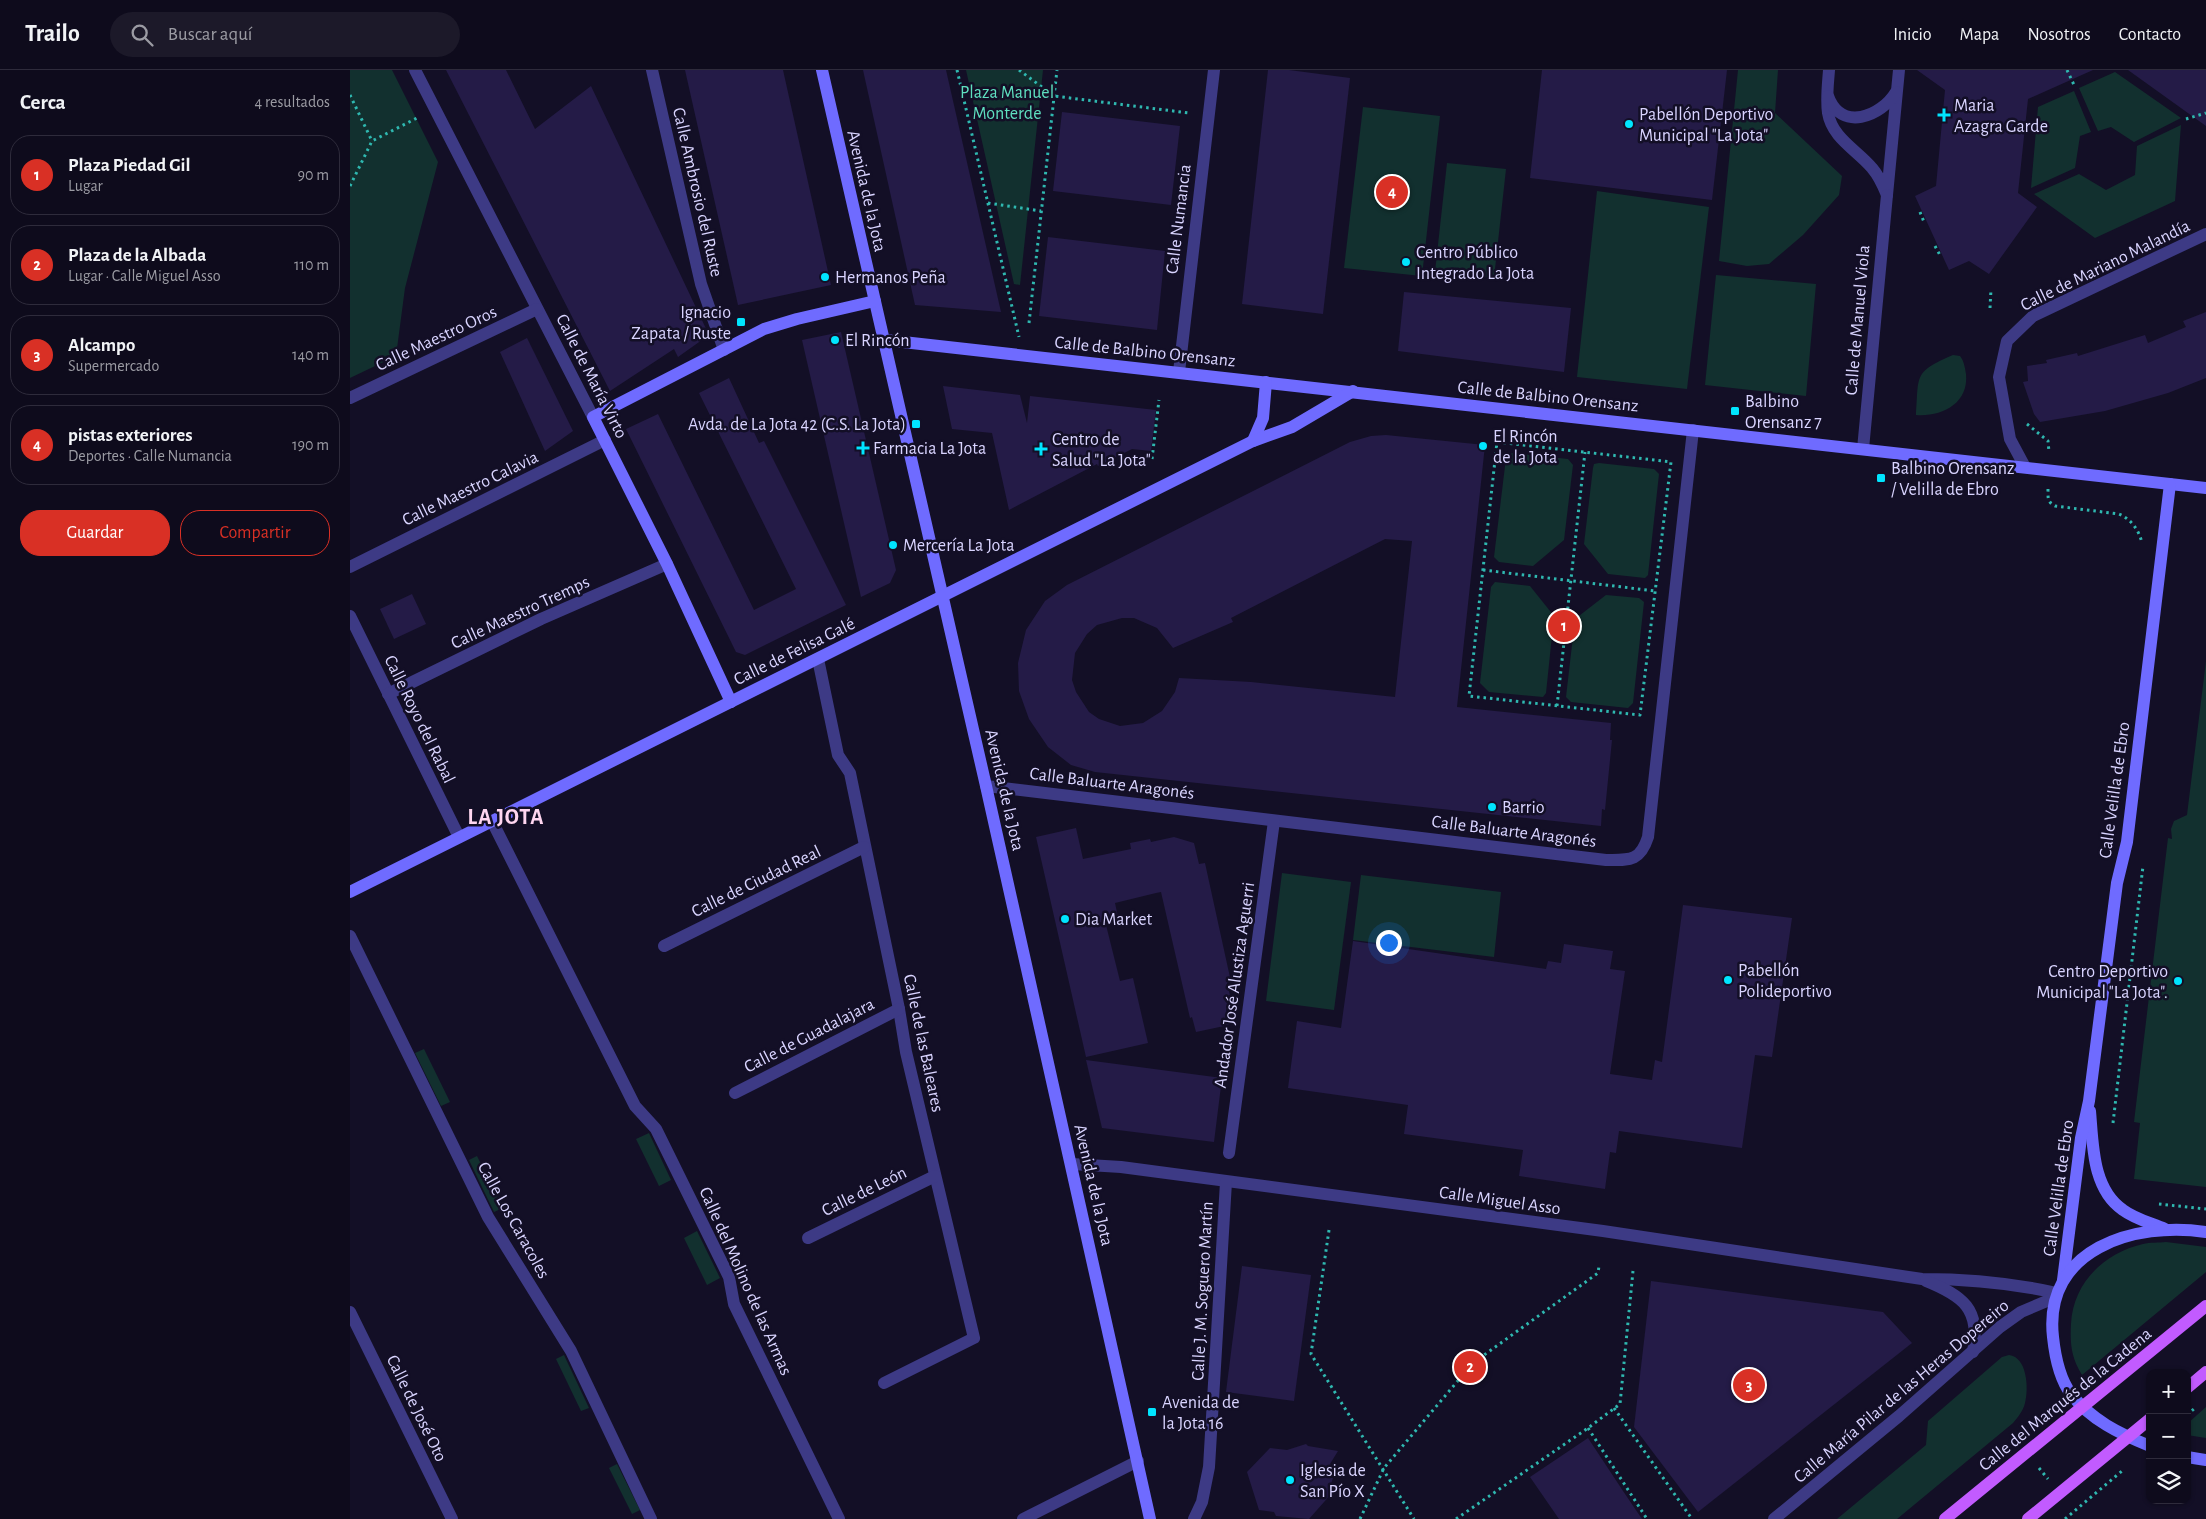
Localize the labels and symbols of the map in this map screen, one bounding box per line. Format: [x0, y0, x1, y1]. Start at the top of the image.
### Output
park label: Plaza Manuel Monterde [960, 84, 1054, 123]
place label: Maria Azagra Garde [1954, 97, 2048, 136]
street label: Calle Ambrosio del Ruste [669, 106, 725, 279]
place label: Pabellón Deportivo Municipal "La Jota" [1639, 106, 1774, 145]
marker: Maria Azagra Garde [1938, 109, 1950, 121]
marker: Pabellón Deportivo Municipal "La Jota" [1623, 118, 1635, 130]
street label: Avenida de la Jota [843, 129, 889, 254]
street label: Calle Numancia [1163, 163, 1195, 275]
pin: 4 [1376, 173, 1408, 211]
street label: Calle de Mariano Malandía [2018, 217, 2193, 315]
place label: Centro Público Integrado La Jota [1416, 244, 1534, 283]
street label: Calle de Manuel Viola [1842, 244, 1874, 396]
marker: Centro Público Integrado La Jota [1400, 256, 1412, 268]
place label: Hermanos Peña [835, 269, 946, 287]
marker: Hermanos Peña [819, 271, 831, 283]
street label: Calle Maestro Oros [373, 303, 500, 375]
place label: Ignacio Zapata / Ruste [631, 304, 731, 343]
street label: Calle de María Virto [552, 311, 630, 442]
marker: Ignacio Zapata / Ruste [735, 316, 747, 328]
place label: El Rincón [845, 332, 910, 350]
marker: El Rincón [829, 334, 841, 346]
street label: Calle de Balbino Orensanz [1054, 334, 1236, 370]
street label: Calle de Balbino Orensanz [1457, 379, 1639, 415]
place label: Balbino Orensanz 7 [1745, 393, 1822, 432]
marker: Balbino Orensanz 7 [1729, 405, 1741, 417]
place label: Avda. de La Jota 42 (C.S. La Jota) [688, 416, 906, 434]
marker: Avda. de La Jota 42 (C.S. La Jota) [910, 418, 922, 430]
place label: El Rincón de la Jota [1493, 428, 1558, 467]
place label: Centro de Salud "La Jota" [1052, 431, 1151, 470]
place label: Farmacia La Jota [873, 440, 986, 458]
marker: El Rincón de la Jota [1477, 440, 1489, 452]
marker: Farmacia La Jota [857, 442, 869, 454]
marker: Centro de Salud "La Jota" [1034, 442, 1048, 456]
street label: Calle Maestro Calavia [400, 448, 541, 530]
place label: Balbino Orensanz / Velilla de Ebro [1891, 460, 2014, 499]
marker: Balbino Orensanz / Velilla de Ebro [1875, 472, 1887, 484]
place label: Mercería La Jota [903, 537, 1015, 555]
marker: Mercería La Jota [887, 539, 899, 551]
street label: Calle Maestro Tremps [448, 573, 592, 653]
pin: 1 [1548, 607, 1580, 645]
street label: Calle de Felisa Galé [731, 615, 858, 689]
street label: Calle Royo del Rabal [380, 653, 458, 786]
street label: Calle Velilla de Ebro [2097, 721, 2133, 859]
street label: Avenida de la Jota [981, 728, 1027, 853]
street label: Calle Baluarte Aragonés [1028, 765, 1195, 803]
place label: Barrio [1502, 799, 1545, 817]
marker: Barrio [1486, 801, 1498, 813]
district label: LA JOTA [468, 806, 544, 828]
street label: Calle Baluarte Aragonés [1430, 813, 1597, 851]
street label: Calle de Ciudad Real [689, 843, 824, 921]
street label: Andador José Alustiza Aguerri [1212, 881, 1258, 1089]
place label: Dia Market [1075, 911, 1152, 929]
marker: Dia Market [1059, 913, 1071, 925]
your location [1376, 930, 1402, 956]
place label: Pabellón Polideportivo [1738, 962, 1832, 1001]
place label: Centro Deportivo Municipal "La Jota". [2036, 963, 2168, 1002]
street label: Calle de las Baleares [900, 973, 946, 1114]
marker: Pabellón Polideportivo [1722, 974, 1734, 986]
marker: Centro Deportivo Municipal "La Jota". [2172, 975, 2184, 987]
street label: Calle de Guadalajara [741, 995, 878, 1077]
street label: Calle Velilla de Ebro [2041, 1119, 2077, 1257]
street label: Avenida de la Jota [1070, 1123, 1116, 1248]
street label: Calle Los Caracoles [474, 1159, 553, 1282]
street label: Calle de León [819, 1164, 910, 1220]
street label: Calle Miguel Asso [1438, 1184, 1562, 1218]
street label: Calle del Molino de las Armas [695, 1185, 795, 1378]
street label: Calle J. M. Soguero Martín [1189, 1201, 1217, 1381]
street label: Calle María Pilar de las Heras Dopereiro [1791, 1297, 2013, 1487]
street label: Calle del Marqués de la Cadena [1976, 1325, 2155, 1475]
pin: 2 [1454, 1348, 1486, 1386]
street label: Calle de José Oto [383, 1352, 450, 1465]
pin: 3 [1733, 1366, 1765, 1404]
place label: Avenida de la Jota 16 [1162, 1394, 1240, 1433]
marker: Avenida de la Jota 16 [1146, 1406, 1158, 1418]
place label: Iglesia de San Pío X [1300, 1462, 1366, 1501]
marker: Iglesia de San Pío X [1284, 1474, 1296, 1486]

